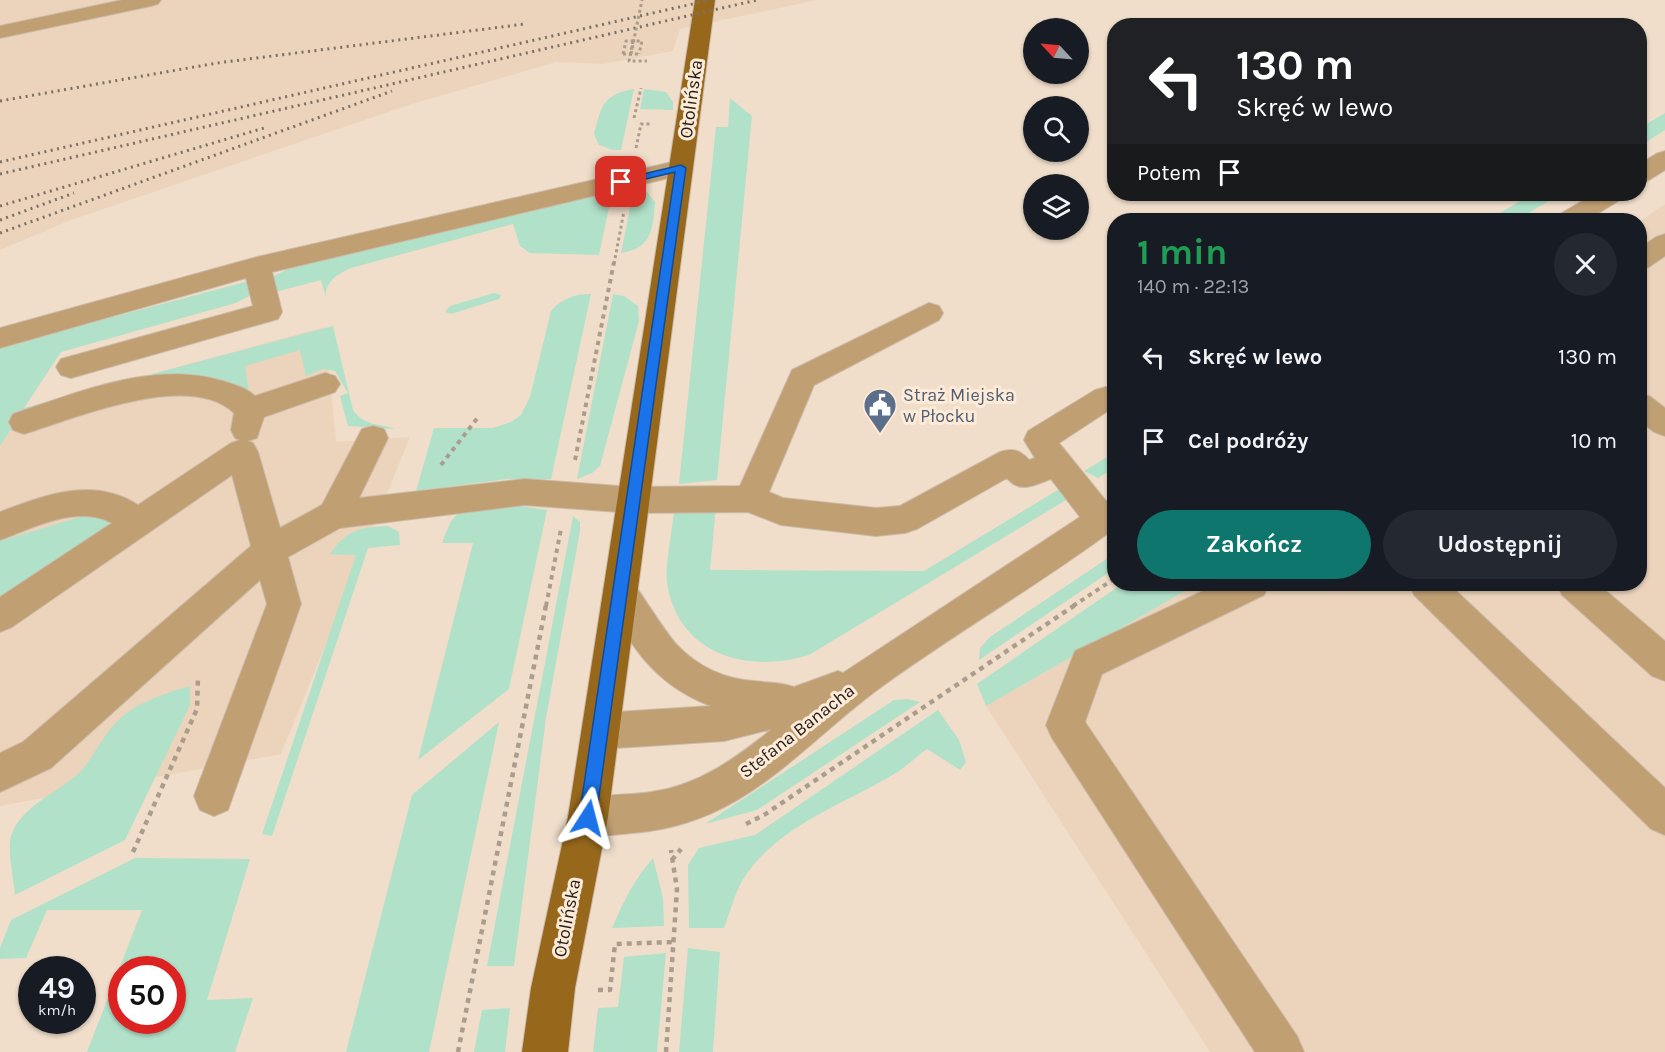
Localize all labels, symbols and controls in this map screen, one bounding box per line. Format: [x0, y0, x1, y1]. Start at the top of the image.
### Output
north arrow [1023, 18, 1089, 84]
map controls [1023, 18, 1089, 240]
text: 130 m [1236, 40, 1354, 90]
icon: left [1137, 42, 1215, 120]
street label: Otolińska [675, 58, 707, 140]
text: Skręć w lewo [1236, 91, 1393, 123]
button: search [1023, 96, 1089, 162]
pin [595, 156, 646, 207]
icon: arrive [1213, 156, 1246, 189]
text: Potem [1137, 160, 1201, 186]
icon: arrive [604, 165, 637, 198]
button: layers [1023, 174, 1089, 240]
text: 1 min [1137, 231, 1227, 273]
button: close [1554, 233, 1617, 296]
text: 140 m · 22:13 [1137, 275, 1249, 298]
icon: left [1137, 341, 1170, 374]
text: Skręć w lewo [1188, 344, 1322, 370]
text: 130 m [1558, 344, 1617, 370]
place label: Straż Miejska w Płocku [903, 384, 1015, 427]
public building icon: Straż Miejska w Płocku [862, 387, 898, 434]
icon: arrive [1137, 425, 1170, 458]
text: Cel podróży [1188, 428, 1308, 454]
text: 10 m [1571, 428, 1617, 454]
button: Zakończ [1137, 510, 1371, 579]
button: Udostępnij [1383, 510, 1617, 579]
street label: Stefana Banacha [735, 679, 859, 783]
position arrow [556, 786, 620, 850]
street label: Otolińska [549, 877, 585, 959]
speed limit sign: 50 [108, 956, 186, 1034]
text: 49 [39, 970, 75, 1006]
text: km/h [38, 1001, 76, 1019]

